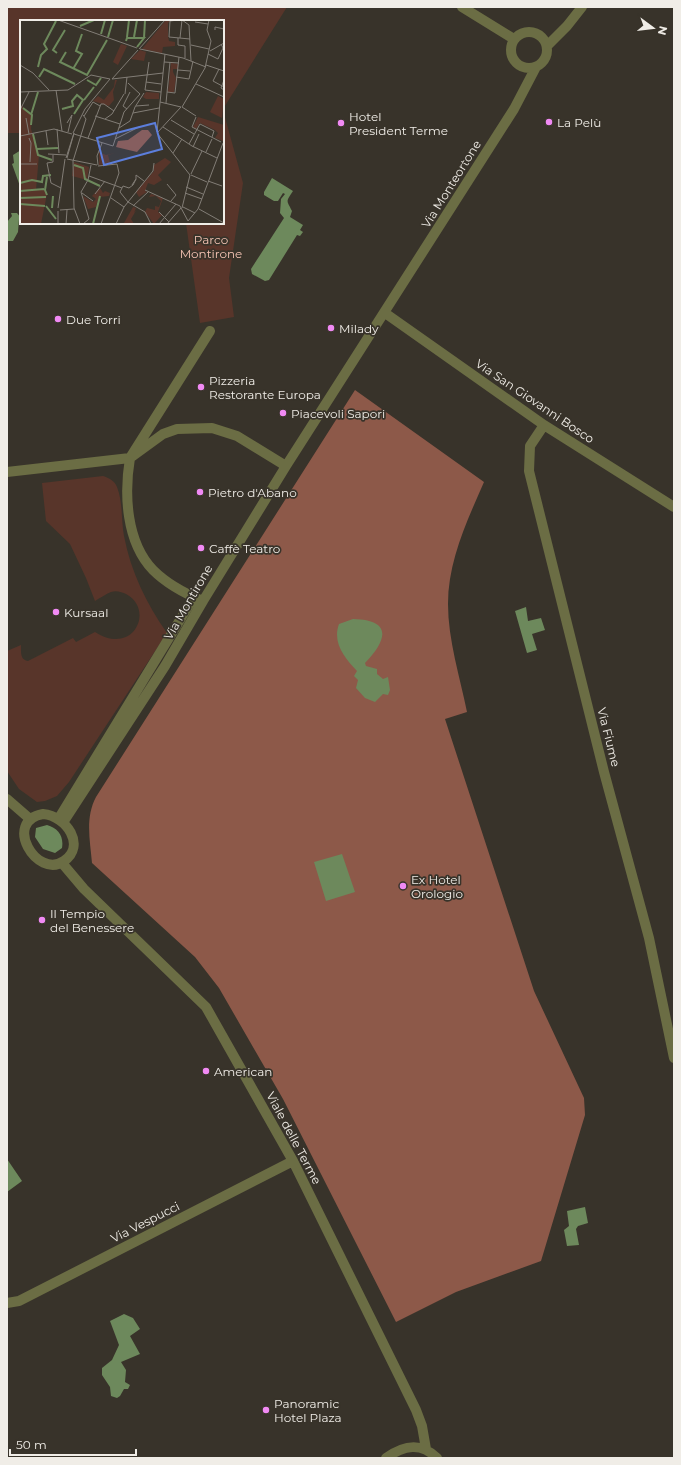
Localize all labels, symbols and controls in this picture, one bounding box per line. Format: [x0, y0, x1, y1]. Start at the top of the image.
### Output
north arrow [633, 8, 673, 48]
inset map [20, 20, 224, 224]
text: N [655, 24, 671, 37]
place label: Hotel President Terme [349, 109, 448, 138]
place label: La Pelù [557, 115, 601, 130]
marker: La Pelù [544, 117, 554, 127]
marker: Hotel President Terme [336, 118, 346, 128]
street label: Via Monteortone [418, 137, 484, 231]
park label: Parco Montirone [180, 232, 242, 261]
place label: Due Torri [66, 312, 121, 327]
marker: Due Torri [53, 314, 63, 324]
place label: Milady [339, 321, 379, 336]
marker: Milady [326, 323, 336, 333]
street label: Via San Giovanni Bosco [473, 356, 597, 446]
place label: Pizzeria Restorante Europa [209, 373, 321, 402]
marker: Pizzeria Restorante Europa [196, 382, 206, 392]
place label: Piacevoli Sapori [291, 406, 385, 421]
marker: Piacevoli Sapori [278, 408, 288, 418]
place label: Pietro d'Abano [208, 485, 297, 500]
marker: Pietro d'Abano [195, 487, 205, 497]
place label: Caffè Teatro [209, 541, 280, 556]
marker: Caffè Teatro [196, 543, 206, 553]
street label: Via Montirone [160, 562, 216, 642]
place label: Kursaal [64, 605, 108, 620]
marker: Kursaal [51, 607, 61, 617]
street label: Via Fiume [594, 706, 624, 768]
place label: Ex Hotel Orologio [411, 872, 463, 901]
marker: Ex Hotel Orologio [398, 881, 408, 891]
place label: Il Tempio del Benessere [50, 906, 134, 935]
marker: Il Tempio del Benessere [37, 915, 47, 925]
place label: American [214, 1064, 272, 1079]
marker: American [201, 1066, 211, 1076]
street label: Viale delle Terme [263, 1089, 325, 1187]
street label: Via Vespucci [108, 1198, 182, 1246]
place label: Panoramic Hotel Plaza [274, 1396, 342, 1425]
marker: Panoramic Hotel Plaza [261, 1405, 271, 1415]
scale bar [10, 1431, 136, 1457]
text: 50 m [16, 1437, 47, 1452]

